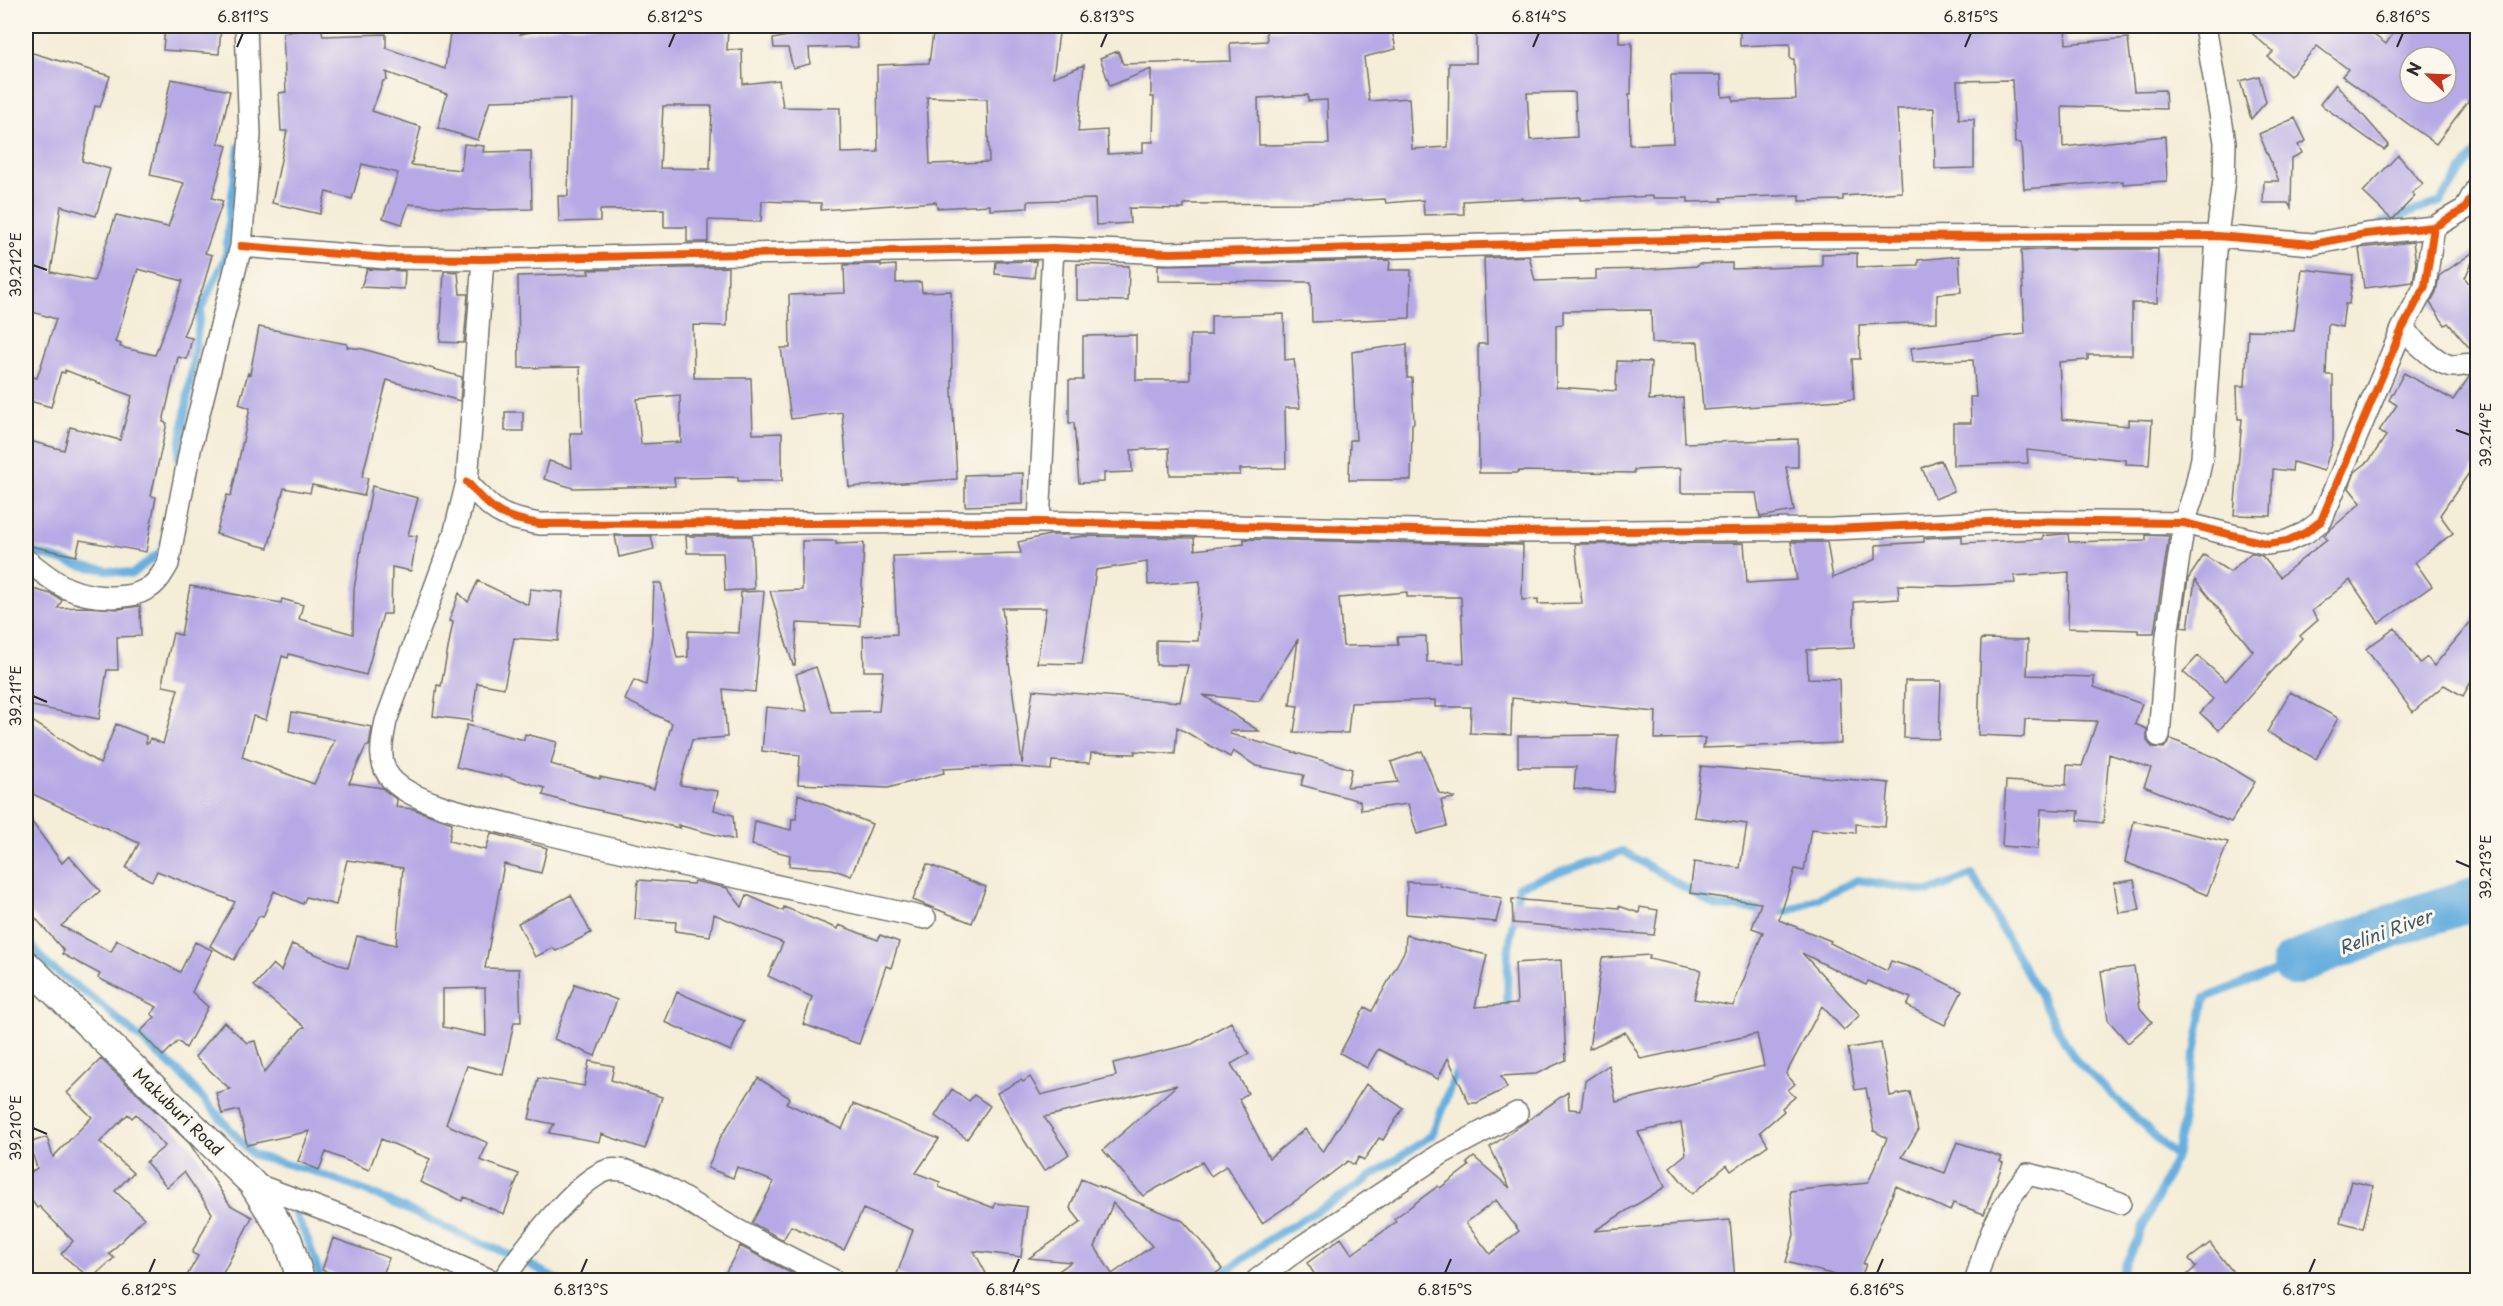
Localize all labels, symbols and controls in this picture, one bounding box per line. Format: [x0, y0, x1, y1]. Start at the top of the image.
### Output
text: 6.811°S [217, 4, 269, 27]
text: 6.812°S [647, 4, 703, 27]
text: 6.813°S [1079, 4, 1135, 27]
text: 6.814°S [1511, 4, 1567, 27]
text: 6.815°S [1944, 4, 1998, 27]
text: 6.816°S [2376, 4, 2430, 27]
north arrow [2398, 45, 2458, 105]
text: N [2400, 58, 2427, 79]
text: 39.212°E [3, 232, 26, 298]
text: 39.214°E [2473, 403, 2496, 467]
text: 39.211°E [3, 665, 26, 727]
text: 39.213°E [2473, 835, 2496, 899]
water label: Relini River [2335, 901, 2438, 960]
street label: Makuburi Road [128, 1062, 230, 1160]
text: 39.210°E [3, 1095, 26, 1161]
text: 6.812°S [121, 1277, 177, 1300]
text: 6.813°S [553, 1277, 609, 1300]
text: 6.814°S [985, 1277, 1041, 1300]
text: 6.815°S [1418, 1277, 1472, 1300]
text: 6.816°S [1850, 1277, 1904, 1300]
text: 6.817°S [2282, 1277, 2336, 1300]

